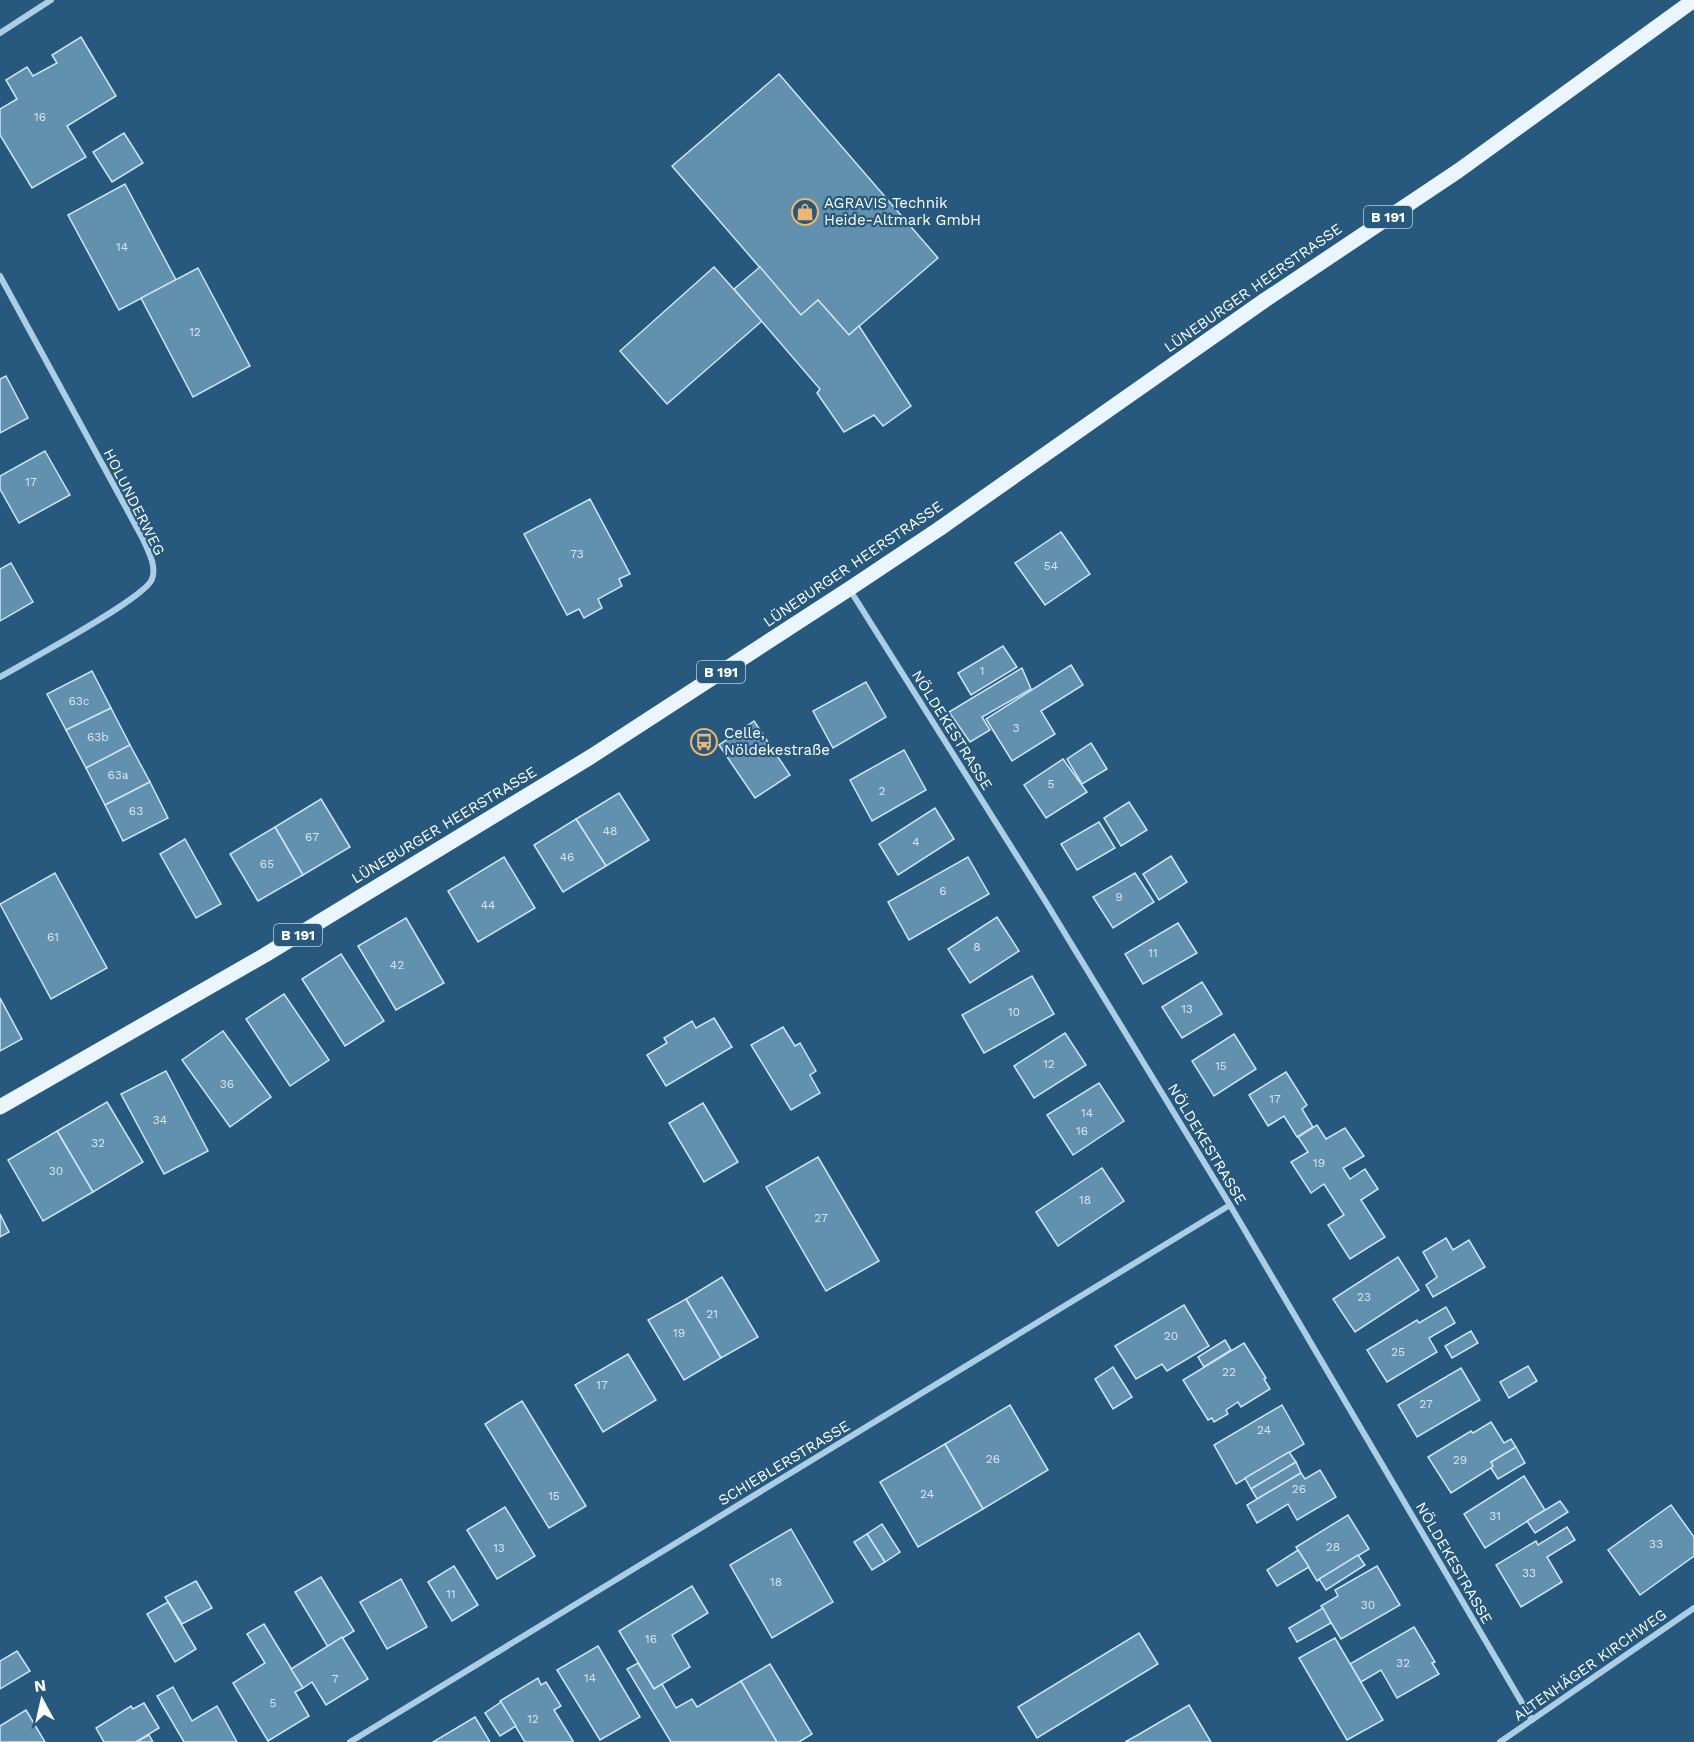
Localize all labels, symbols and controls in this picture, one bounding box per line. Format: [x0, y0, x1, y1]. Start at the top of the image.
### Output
house number: 16 [34, 110, 46, 124]
place label: AGRAVIS Technik Heide-Altmark GmbH [824, 194, 981, 229]
shop icon: AGRAVIS Technik Heide-Altmark GmbH [790, 197, 820, 227]
road number: B 191 [1364, 206, 1412, 228]
street label: LÜNEBURGER HEERSTRASSE [1161, 220, 1345, 356]
house number: 14 [116, 240, 128, 254]
house number: 12 [189, 325, 201, 339]
street label: HOLUNDERWEG [99, 446, 169, 558]
house number: 17 [25, 475, 37, 489]
street label: LÜNEBURGER HEERSTRASSE [760, 497, 946, 631]
house number: 73 [570, 547, 584, 561]
house number: 54 [1044, 559, 1058, 573]
road number: B 191 [697, 661, 745, 683]
house number: 1 [980, 664, 984, 678]
street label: NÖLDEKESTRASSE [908, 667, 996, 793]
house number: 63c [68, 694, 90, 708]
house number: 3 [1013, 721, 1020, 735]
place label: Celle, Nöldekestraße [724, 724, 830, 759]
bus stop icon: Celle, Nöldekestraße [689, 727, 719, 757]
house number: 63b [87, 730, 109, 744]
street label: LÜNEBURGER HEERSTRASSE [348, 763, 540, 887]
house number: 63a [107, 768, 129, 782]
house number: 5 [1048, 777, 1055, 791]
house number: 2 [879, 784, 886, 798]
house number: 63 [129, 804, 143, 818]
house number: 48 [603, 824, 617, 838]
house number: 67 [305, 830, 319, 844]
house number: 4 [912, 835, 920, 849]
house number: 46 [560, 850, 574, 864]
house number: 65 [260, 857, 274, 871]
house number: 6 [939, 884, 947, 898]
house number: 9 [1115, 890, 1123, 904]
house number: 44 [481, 898, 495, 912]
road number: B 191 [274, 924, 322, 946]
house number: 61 [47, 930, 59, 944]
house number: 8 [973, 940, 981, 954]
house number: 11 [1148, 946, 1158, 960]
house number: 42 [390, 958, 404, 972]
house number: 13 [1181, 1002, 1193, 1016]
house number: 10 [1008, 1005, 1020, 1019]
house number: 12 [1043, 1057, 1055, 1071]
house number: 15 [1215, 1059, 1227, 1073]
house number: 36 [220, 1077, 234, 1091]
street label: NÖLDEKESTRASSE [1164, 1080, 1250, 1208]
house number: 17 [1269, 1092, 1281, 1106]
house number: 14 [1081, 1106, 1093, 1120]
house number: 34 [153, 1113, 167, 1127]
house number: 16 [1076, 1124, 1088, 1138]
house number: 32 [91, 1136, 105, 1150]
house number: 19 [1313, 1156, 1325, 1170]
house number: 30 [49, 1164, 63, 1178]
house number: 18 [1079, 1193, 1091, 1207]
house number: 27 [814, 1211, 828, 1225]
house number: 23 [1357, 1290, 1371, 1304]
house number: 21 [706, 1307, 718, 1321]
house number: 19 [673, 1326, 685, 1340]
house number: 20 [1164, 1329, 1178, 1343]
house number: 25 [1391, 1345, 1405, 1359]
house number: 22 [1222, 1365, 1236, 1379]
house number: 17 [596, 1378, 608, 1392]
house number: 27 [1419, 1397, 1433, 1411]
street label: SCHIEBLERSTRASSE [715, 1417, 853, 1509]
house number: 24 [1257, 1423, 1271, 1437]
house number: 26 [986, 1452, 1000, 1466]
house number: 29 [1453, 1453, 1467, 1467]
house number: 26 [1292, 1482, 1306, 1496]
house number: 24 [920, 1487, 934, 1501]
house number: 15 [548, 1489, 560, 1503]
street label: NÖLDEKESTRASSE [1412, 1499, 1496, 1627]
house number: 31 [1489, 1509, 1501, 1523]
house number: 33 [1649, 1537, 1663, 1551]
house number: 28 [1326, 1540, 1340, 1554]
house number: 13 [493, 1541, 505, 1555]
house number: 33 [1522, 1566, 1536, 1580]
house number: 18 [770, 1575, 782, 1589]
house number: 11 [446, 1587, 456, 1601]
house number: 30 [1361, 1598, 1375, 1612]
street label: ALTENHÄGER KIRCHWEG [1510, 1605, 1670, 1725]
house number: 16 [645, 1632, 657, 1646]
house number: 32 [1396, 1656, 1410, 1670]
north arrow [12, 1670, 72, 1730]
house number: 14 [584, 1671, 596, 1685]
house number: 7 [332, 1672, 339, 1686]
text: N [33, 1675, 47, 1696]
house number: 5 [270, 1696, 277, 1710]
house number: 12 [527, 1712, 539, 1726]

